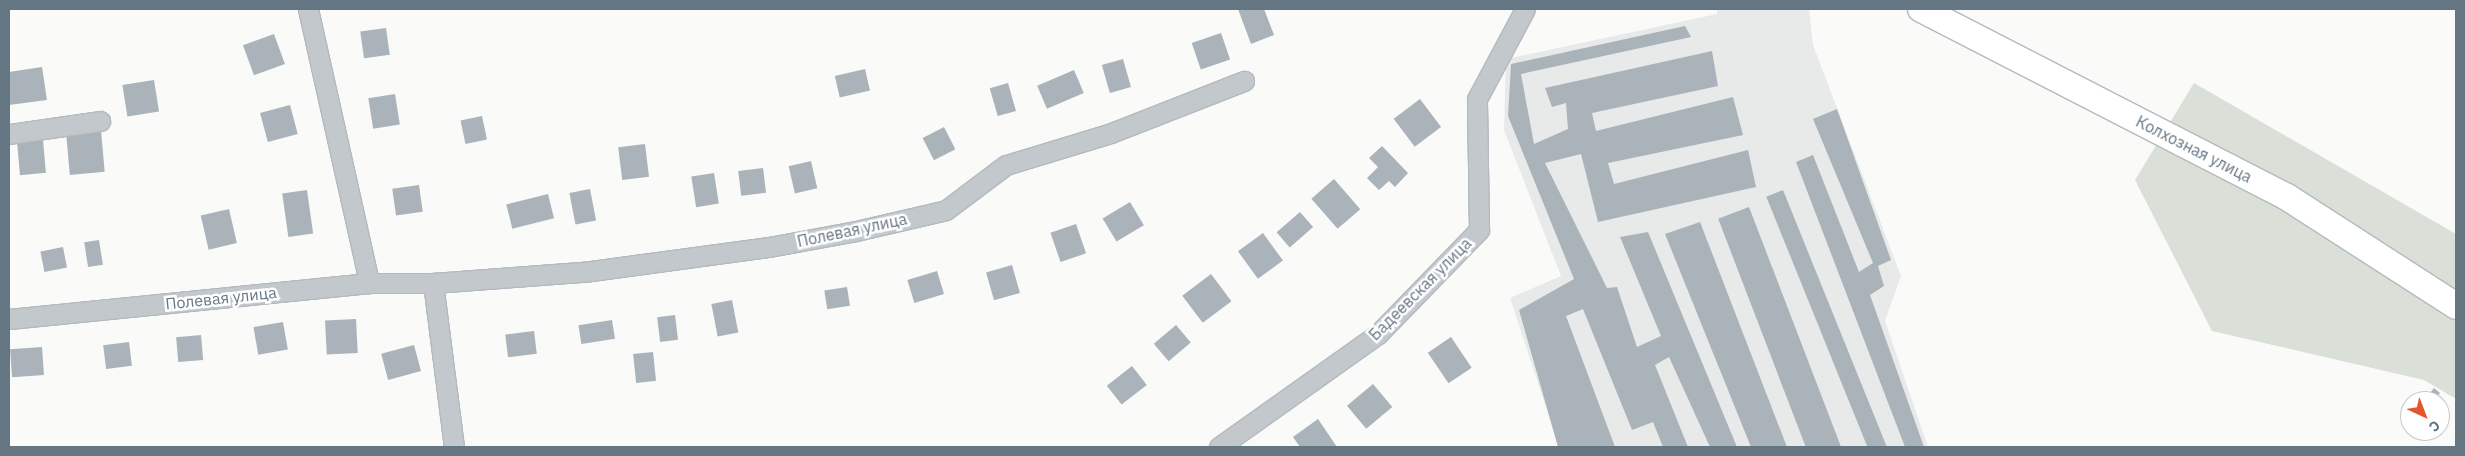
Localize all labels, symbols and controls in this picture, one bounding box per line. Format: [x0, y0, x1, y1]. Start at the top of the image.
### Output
street label: Колхозная улица [2133, 111, 2255, 187]
street label: Полевая улица [795, 209, 909, 251]
street label: Бадеевская улица [1365, 234, 1475, 344]
street label: Полевая улица [164, 283, 278, 313]
north arrow [2400, 391, 2450, 441]
text: С [2425, 417, 2444, 436]

